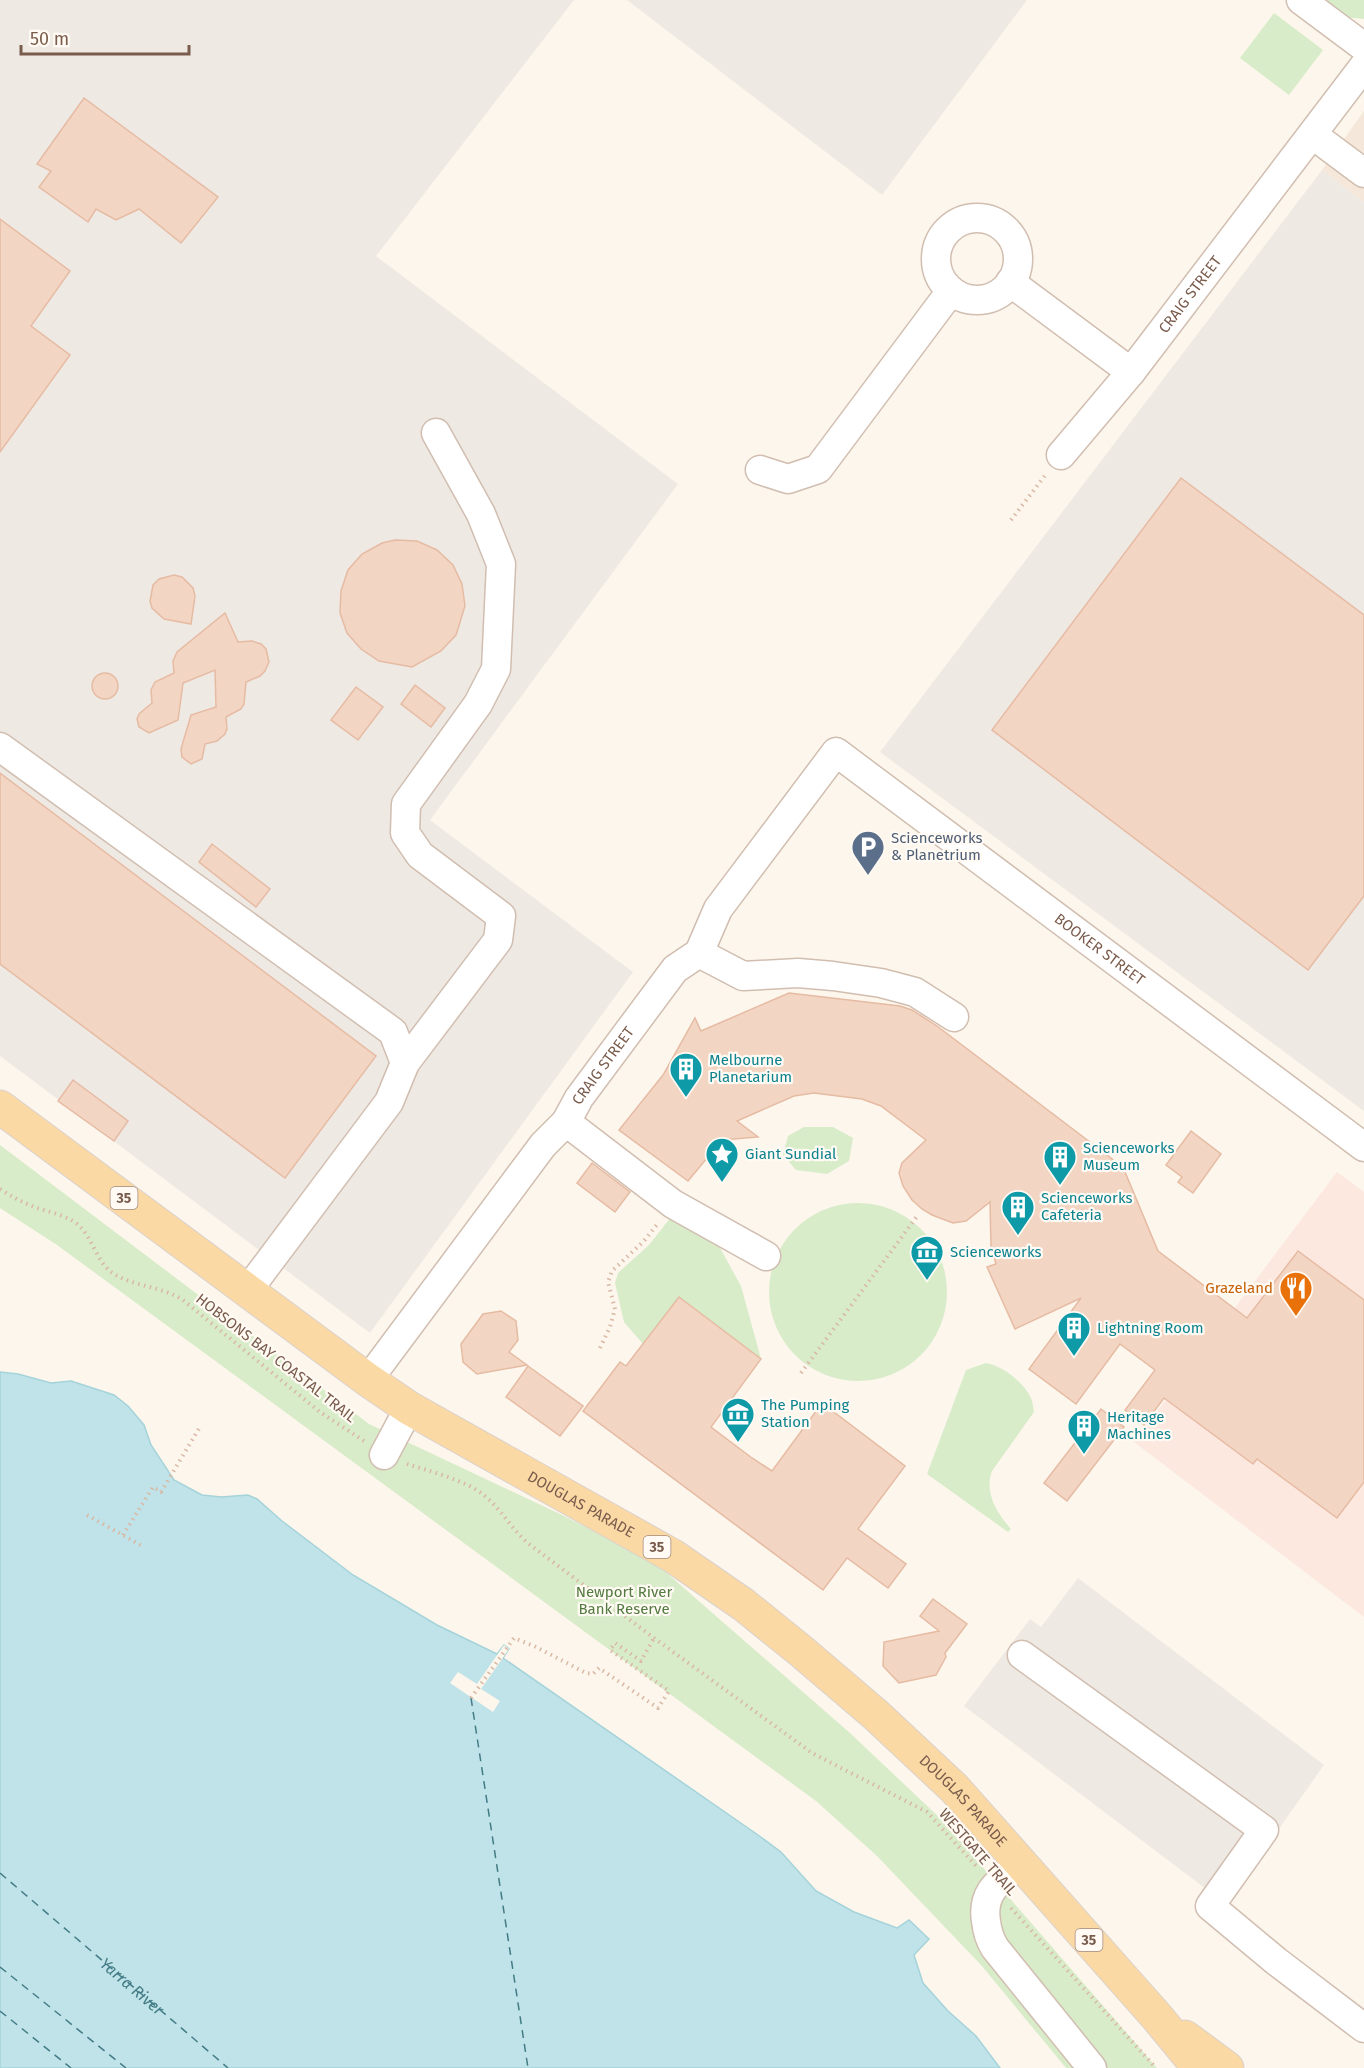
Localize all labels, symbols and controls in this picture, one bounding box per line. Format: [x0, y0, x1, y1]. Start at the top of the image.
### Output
scale bar [21, 18, 189, 56]
text: 50 m [30, 28, 69, 50]
street label: CRAIG STREET [1155, 252, 1225, 337]
parking icon: Scienceworks & Planetrium [850, 829, 886, 876]
place label: Scienceworks & Planetrium [891, 829, 983, 864]
street label: BOOKER STREET [1051, 910, 1149, 989]
street label: CRAIG STREET [568, 1023, 638, 1108]
building icon: Melbourne Planetarium [668, 1051, 704, 1098]
place label: Melbourne Planetarium [709, 1051, 792, 1086]
place icon: Giant Sundial [704, 1136, 740, 1183]
building icon: Scienceworks Museum [1042, 1139, 1078, 1186]
place label: Scienceworks Museum [1083, 1139, 1175, 1174]
place label: Giant Sundial [745, 1145, 837, 1163]
road number: 35 [110, 1187, 138, 1209]
building icon: Scienceworks Cafeteria [1000, 1189, 1036, 1236]
place label: Scienceworks Cafeteria [1041, 1189, 1133, 1224]
museum icon: Scienceworks [909, 1234, 945, 1281]
place label: Scienceworks [950, 1243, 1042, 1261]
restaurant icon: Grazeland [1278, 1270, 1314, 1317]
place label: Grazeland [1205, 1279, 1273, 1297]
street label: HOBSONS BAY COASTAL TRAIL [192, 1290, 360, 1427]
building icon: Lightning Room [1056, 1310, 1092, 1357]
place label: Lightning Room [1097, 1319, 1204, 1337]
museum icon: The Pumping Station [720, 1396, 756, 1443]
place label: The Pumping Station [761, 1396, 850, 1431]
building icon: Heritage Machines [1066, 1408, 1102, 1455]
place label: Heritage Machines [1107, 1408, 1171, 1443]
street label: DOUGLAS PARADE [524, 1467, 638, 1541]
road number: 35 [644, 1536, 670, 1558]
park label: Newport River Bank Reserve [576, 1583, 673, 1618]
street label: DOUGLAS PARADE [916, 1751, 1011, 1850]
street label: WESTGATE TRAIL [935, 1805, 1021, 1900]
road number: 35 [1076, 1929, 1102, 1951]
water label: Yarra River [96, 1954, 168, 2020]

